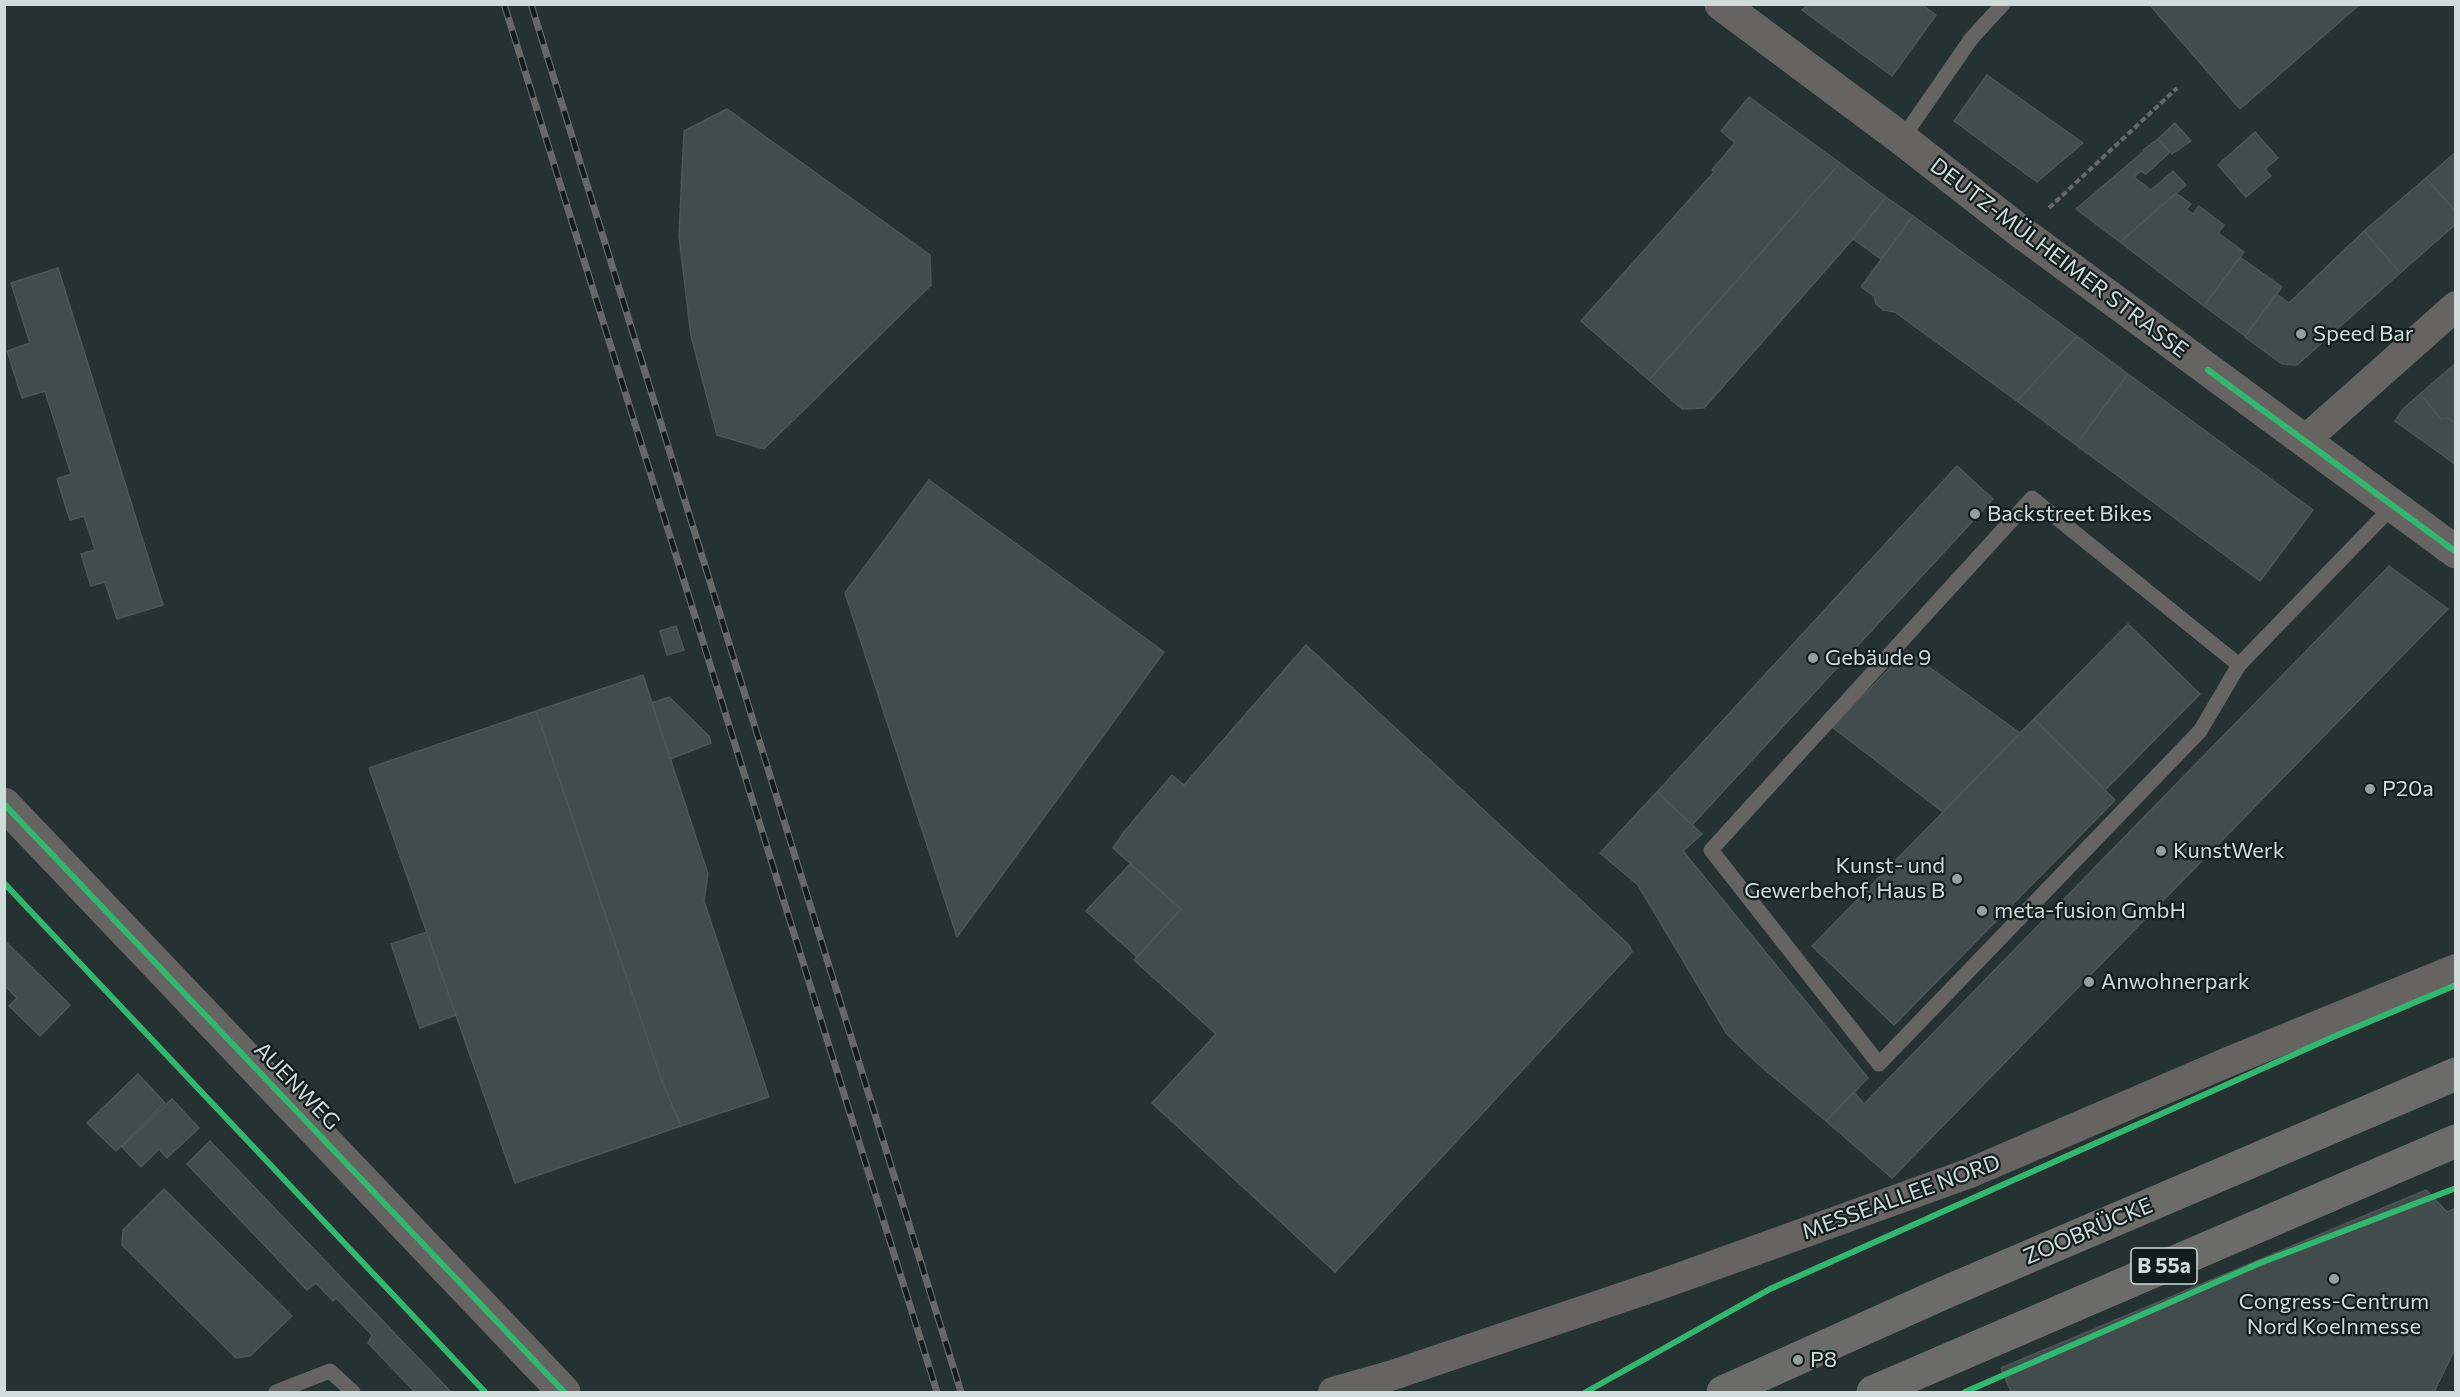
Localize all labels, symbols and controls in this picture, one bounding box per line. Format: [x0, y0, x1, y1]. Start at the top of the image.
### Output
street label: DEUTZ-MÜLHEIMER STRASSE [1925, 152, 2193, 364]
place label: Speed Bar [2313, 321, 2414, 347]
marker: Speed Bar [2294, 327, 2308, 341]
place label: Backstreet Bikes [1987, 501, 2152, 527]
marker: Backstreet Bikes [1968, 507, 1982, 521]
place label: Gebäude 9 [1825, 645, 1931, 671]
marker: Gebäude 9 [1806, 651, 1820, 665]
place label: P20a [2382, 776, 2434, 802]
marker: P20a [2363, 782, 2377, 796]
place label: KunstWerk [2173, 838, 2285, 864]
marker: KunstWerk [2154, 844, 2168, 858]
place label: Kunst- und Gewerbehof, Haus B [1744, 853, 1945, 904]
marker: Kunst- und Gewerbehof, Haus B [1950, 872, 1964, 886]
place label: meta-fusion GmbH [1994, 898, 2186, 924]
marker: meta-fusion GmbH [1975, 904, 1989, 918]
place label: Anwohnerpark [2101, 969, 2250, 995]
marker: Anwohnerpark [2082, 975, 2096, 989]
street label: AUENWEG [249, 1037, 345, 1135]
street label: MESSEALLEE NORD [1798, 1149, 2004, 1245]
street label: ZOOBRÜCKE [2019, 1192, 2157, 1270]
road number: B 55a [2131, 1248, 2197, 1284]
marker: Congress-Centrum Nord Koelnmesse [2327, 1272, 2341, 1286]
place label: Congress-Centrum Nord Koelnmesse [2239, 1289, 2429, 1340]
place label: P8 [1810, 1347, 1837, 1373]
marker: P8 [1791, 1353, 1805, 1367]

